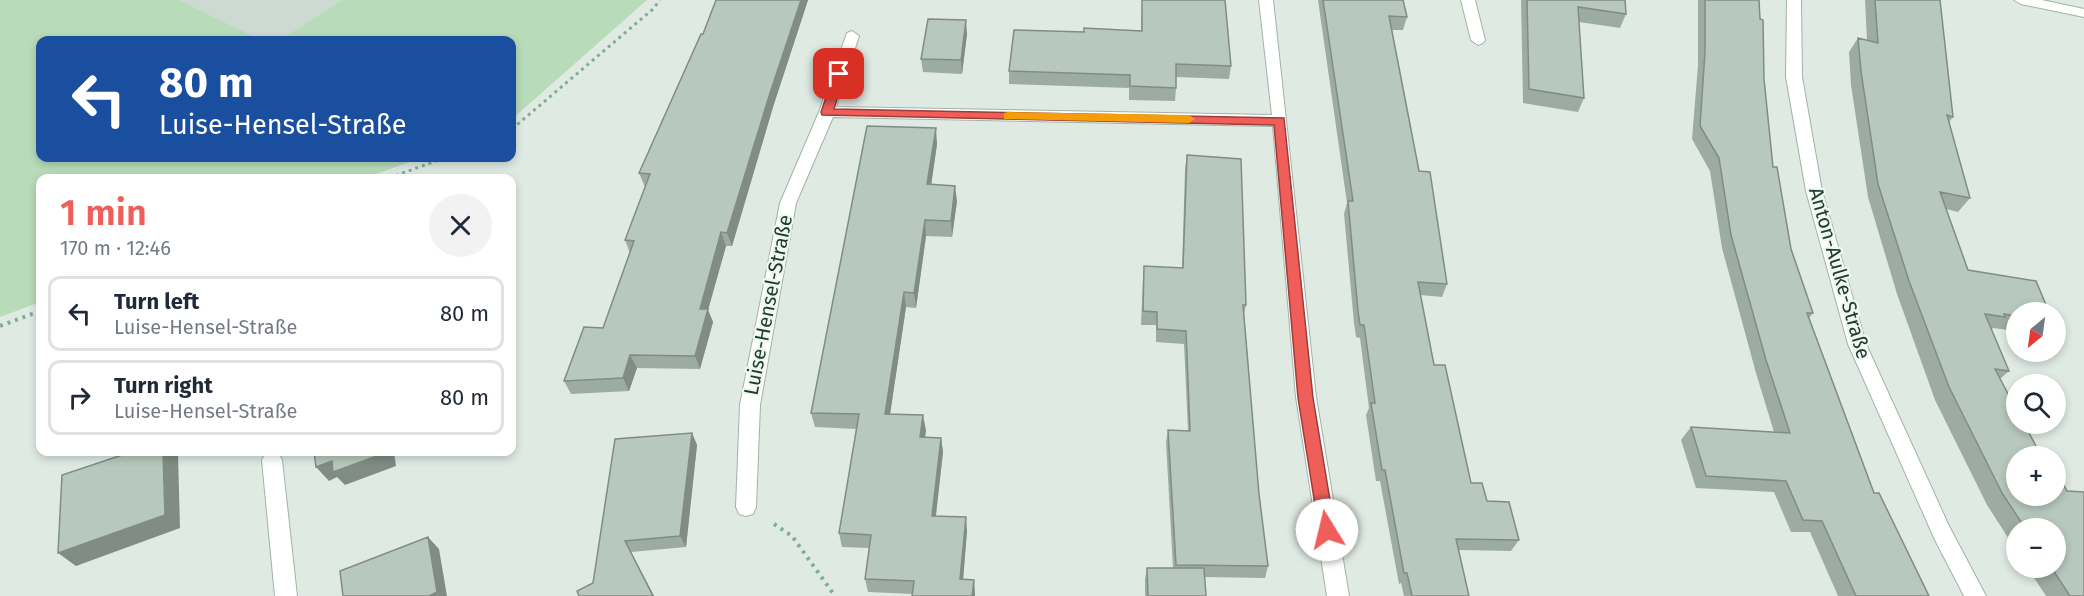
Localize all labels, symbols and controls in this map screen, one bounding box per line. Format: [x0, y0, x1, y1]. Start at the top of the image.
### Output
pin [813, 48, 864, 99]
icon: arrive [822, 57, 855, 90]
text: 80 m [159, 58, 253, 108]
icon: left [60, 60, 138, 138]
text: Luise-Hensel-Straße [159, 109, 407, 141]
street label: Anton-Aulke-Straße [1804, 184, 1876, 362]
text: 1 min [60, 191, 147, 235]
button: close [429, 194, 492, 257]
street label: Luise-Hensel-Straße [739, 213, 797, 397]
text: 170 m · 12:46 [60, 236, 171, 260]
text: Turn left [114, 288, 199, 315]
icon: left [63, 297, 96, 330]
text: 80 m [440, 300, 489, 327]
north arrow [2006, 302, 2066, 362]
map controls [2006, 302, 2066, 578]
text: Luise-Hensel-Straße [114, 315, 297, 339]
text: Turn right [114, 372, 213, 399]
button: search [2006, 374, 2066, 434]
icon: right [63, 381, 96, 414]
text: 80 m [440, 384, 489, 411]
text: Luise-Hensel-Straße [114, 399, 297, 423]
button: + [2006, 446, 2066, 506]
position arrow [1295, 498, 1359, 562]
button: − [2006, 518, 2066, 578]

